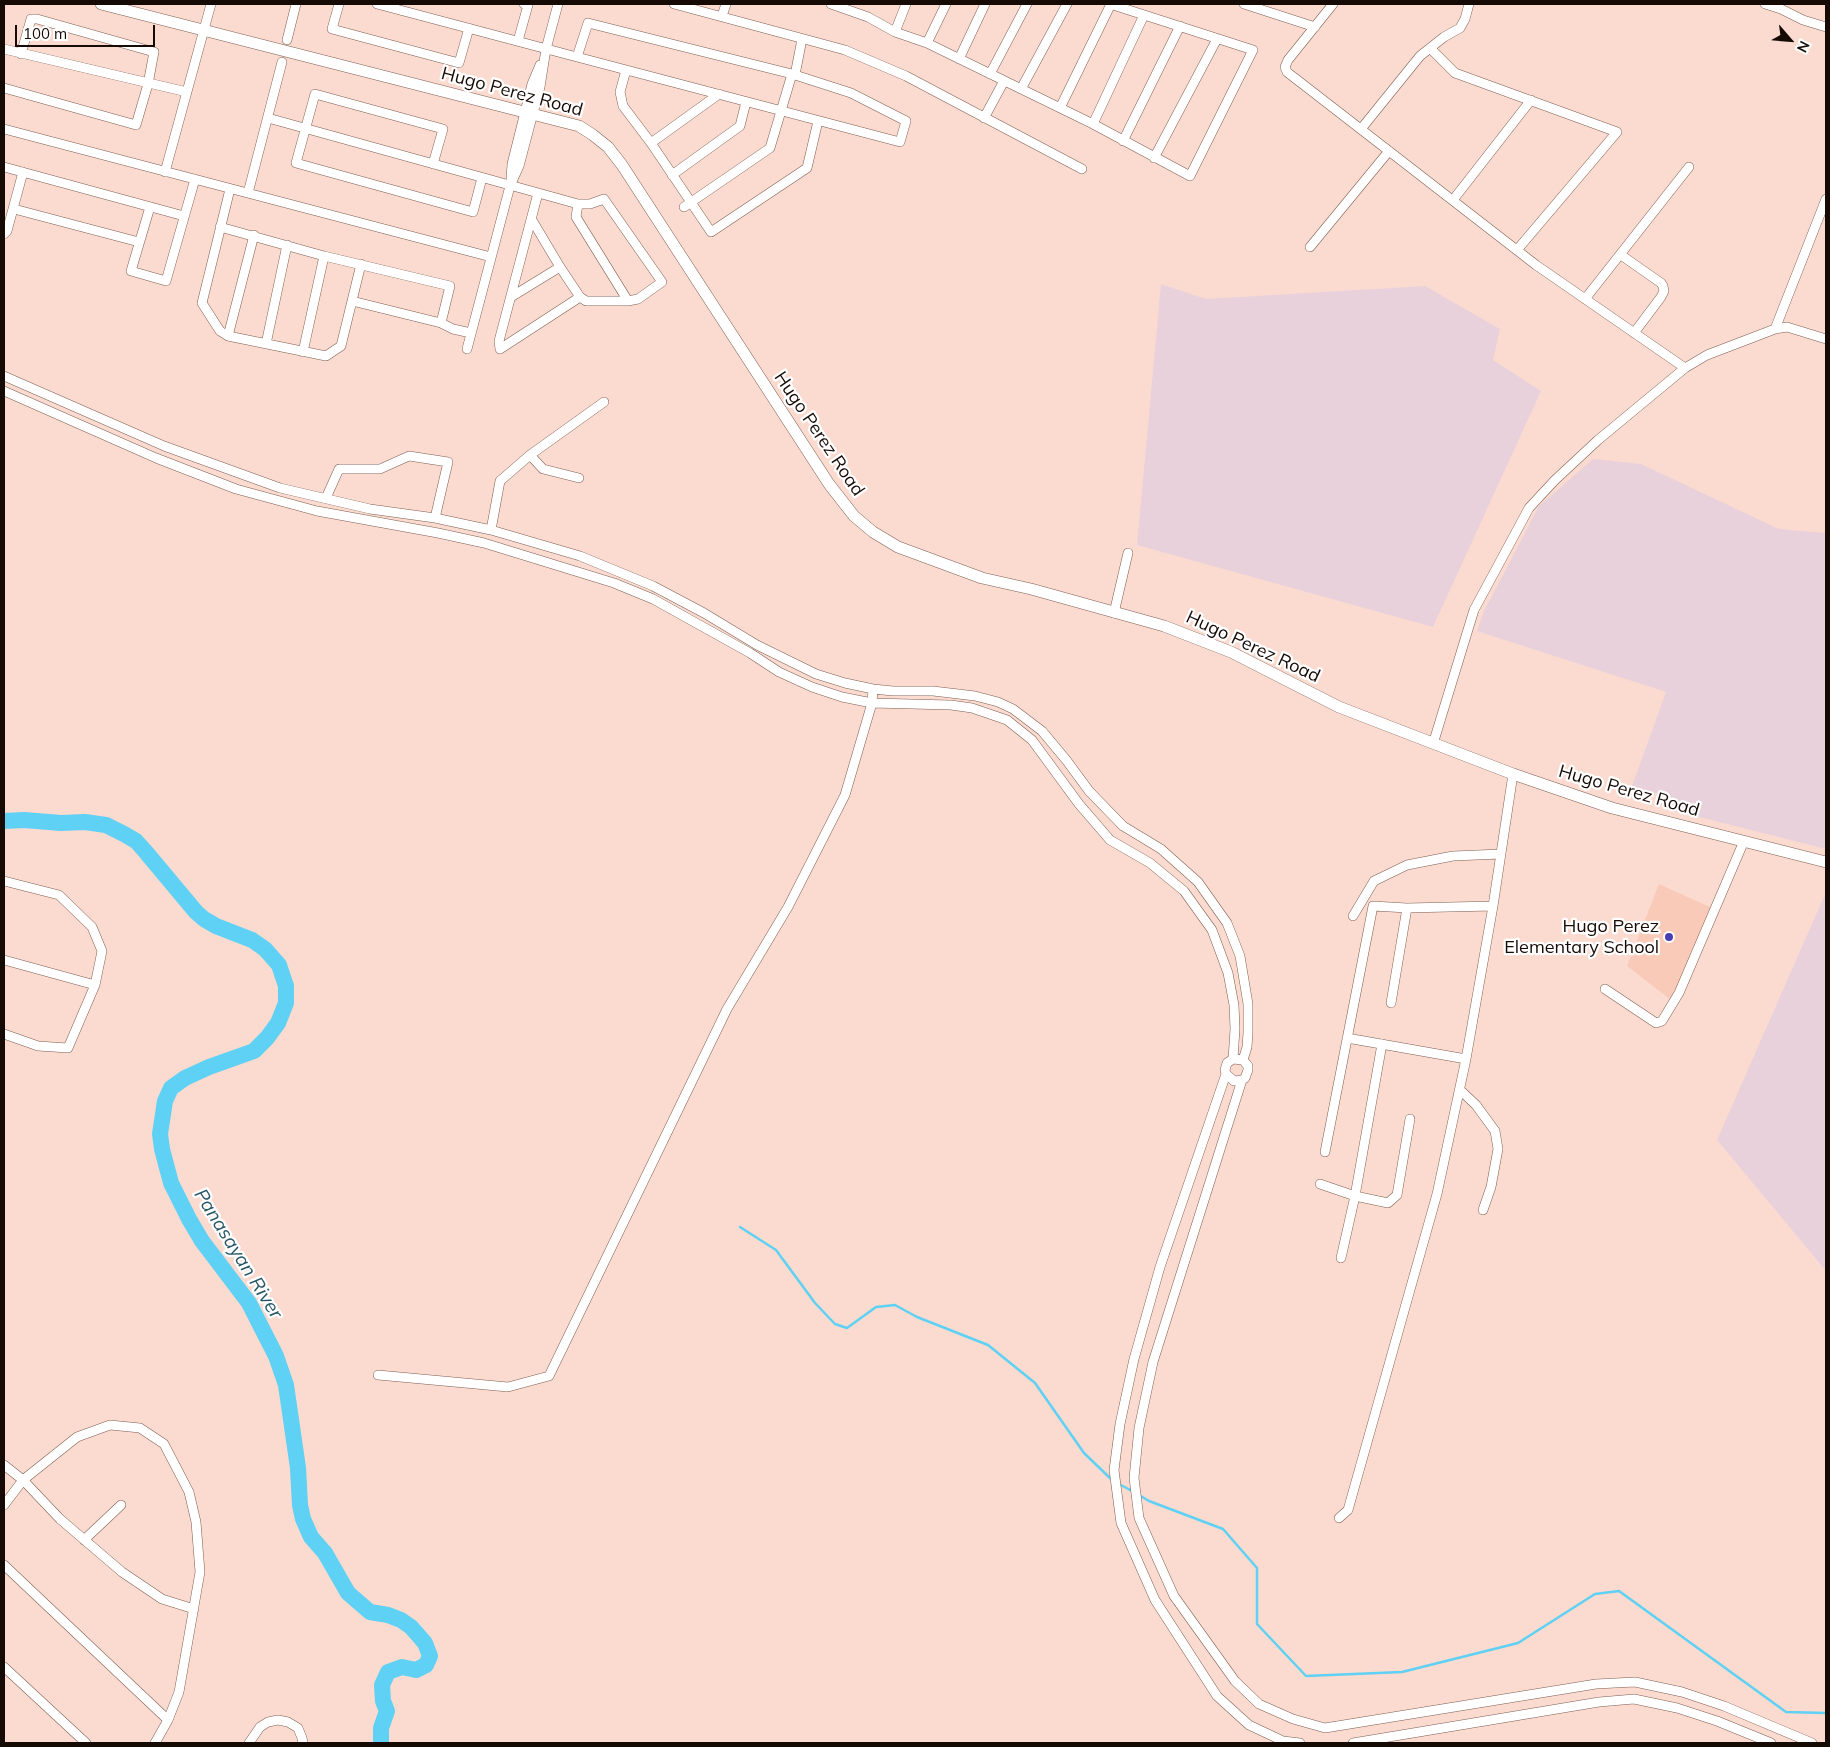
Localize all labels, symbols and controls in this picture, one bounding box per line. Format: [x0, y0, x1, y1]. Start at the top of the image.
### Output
scale bar [18, 15, 158, 47]
north arrow [1765, 15, 1815, 65]
text: 100 m [23, 24, 67, 43]
text: N [1793, 38, 1814, 56]
street label: Hugo Perez Road [439, 63, 585, 121]
street label: Hugo Perez Road [769, 368, 869, 500]
street label: Hugo Perez Road [1183, 606, 1323, 688]
street label: Hugo Perez Road [1556, 761, 1702, 821]
place label: Hugo Perez Elementary School [1504, 916, 1659, 959]
marker: Hugo Perez Elementary School [1663, 931, 1675, 943]
water label: Panasayan River [189, 1185, 287, 1323]

